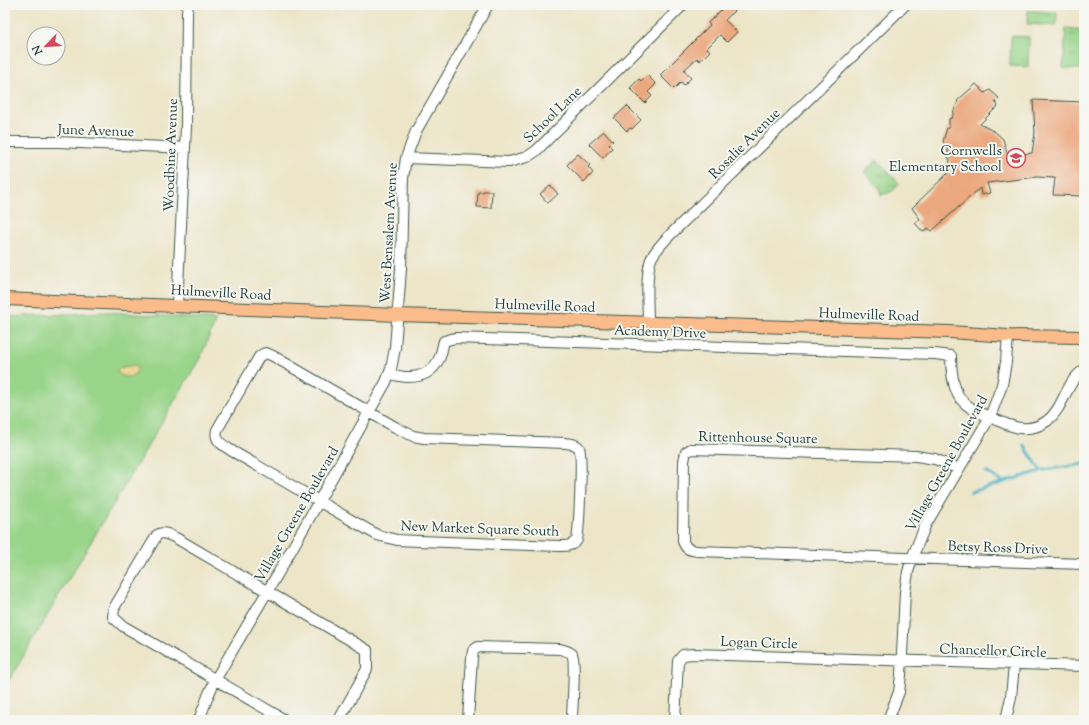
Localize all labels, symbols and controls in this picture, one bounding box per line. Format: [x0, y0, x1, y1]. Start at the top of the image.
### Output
north arrow [26, 26, 66, 66]
text: N [29, 42, 47, 58]
street label: School Lane [520, 82, 587, 148]
street label: Woodbine Avenue [160, 98, 184, 212]
street label: Rosalie Avenue [705, 104, 785, 184]
street label: June Avenue [56, 121, 135, 143]
place label: Cornwells Elementary School [889, 142, 1002, 178]
school or university icon: Cornwells Elementary School [1005, 147, 1027, 169]
street label: West Bensalem Avenue [376, 162, 404, 304]
street label: Hulmeville Road [170, 281, 272, 307]
street label: Hulmeville Road [494, 295, 596, 319]
street label: Hulmeville Road [818, 304, 920, 328]
street label: Academy Drive [613, 321, 706, 345]
street label: Village Greene Boulevard [902, 392, 994, 536]
street label: Rittenhouse Square [698, 428, 818, 450]
street label: Village Greene Boulevard [251, 443, 345, 586]
street label: New Market Square South [400, 517, 560, 543]
street label: Betsy Ross Drive [947, 537, 1048, 561]
street label: Logan Circle [720, 633, 798, 655]
street label: Chancellor Circle [939, 640, 1047, 664]

